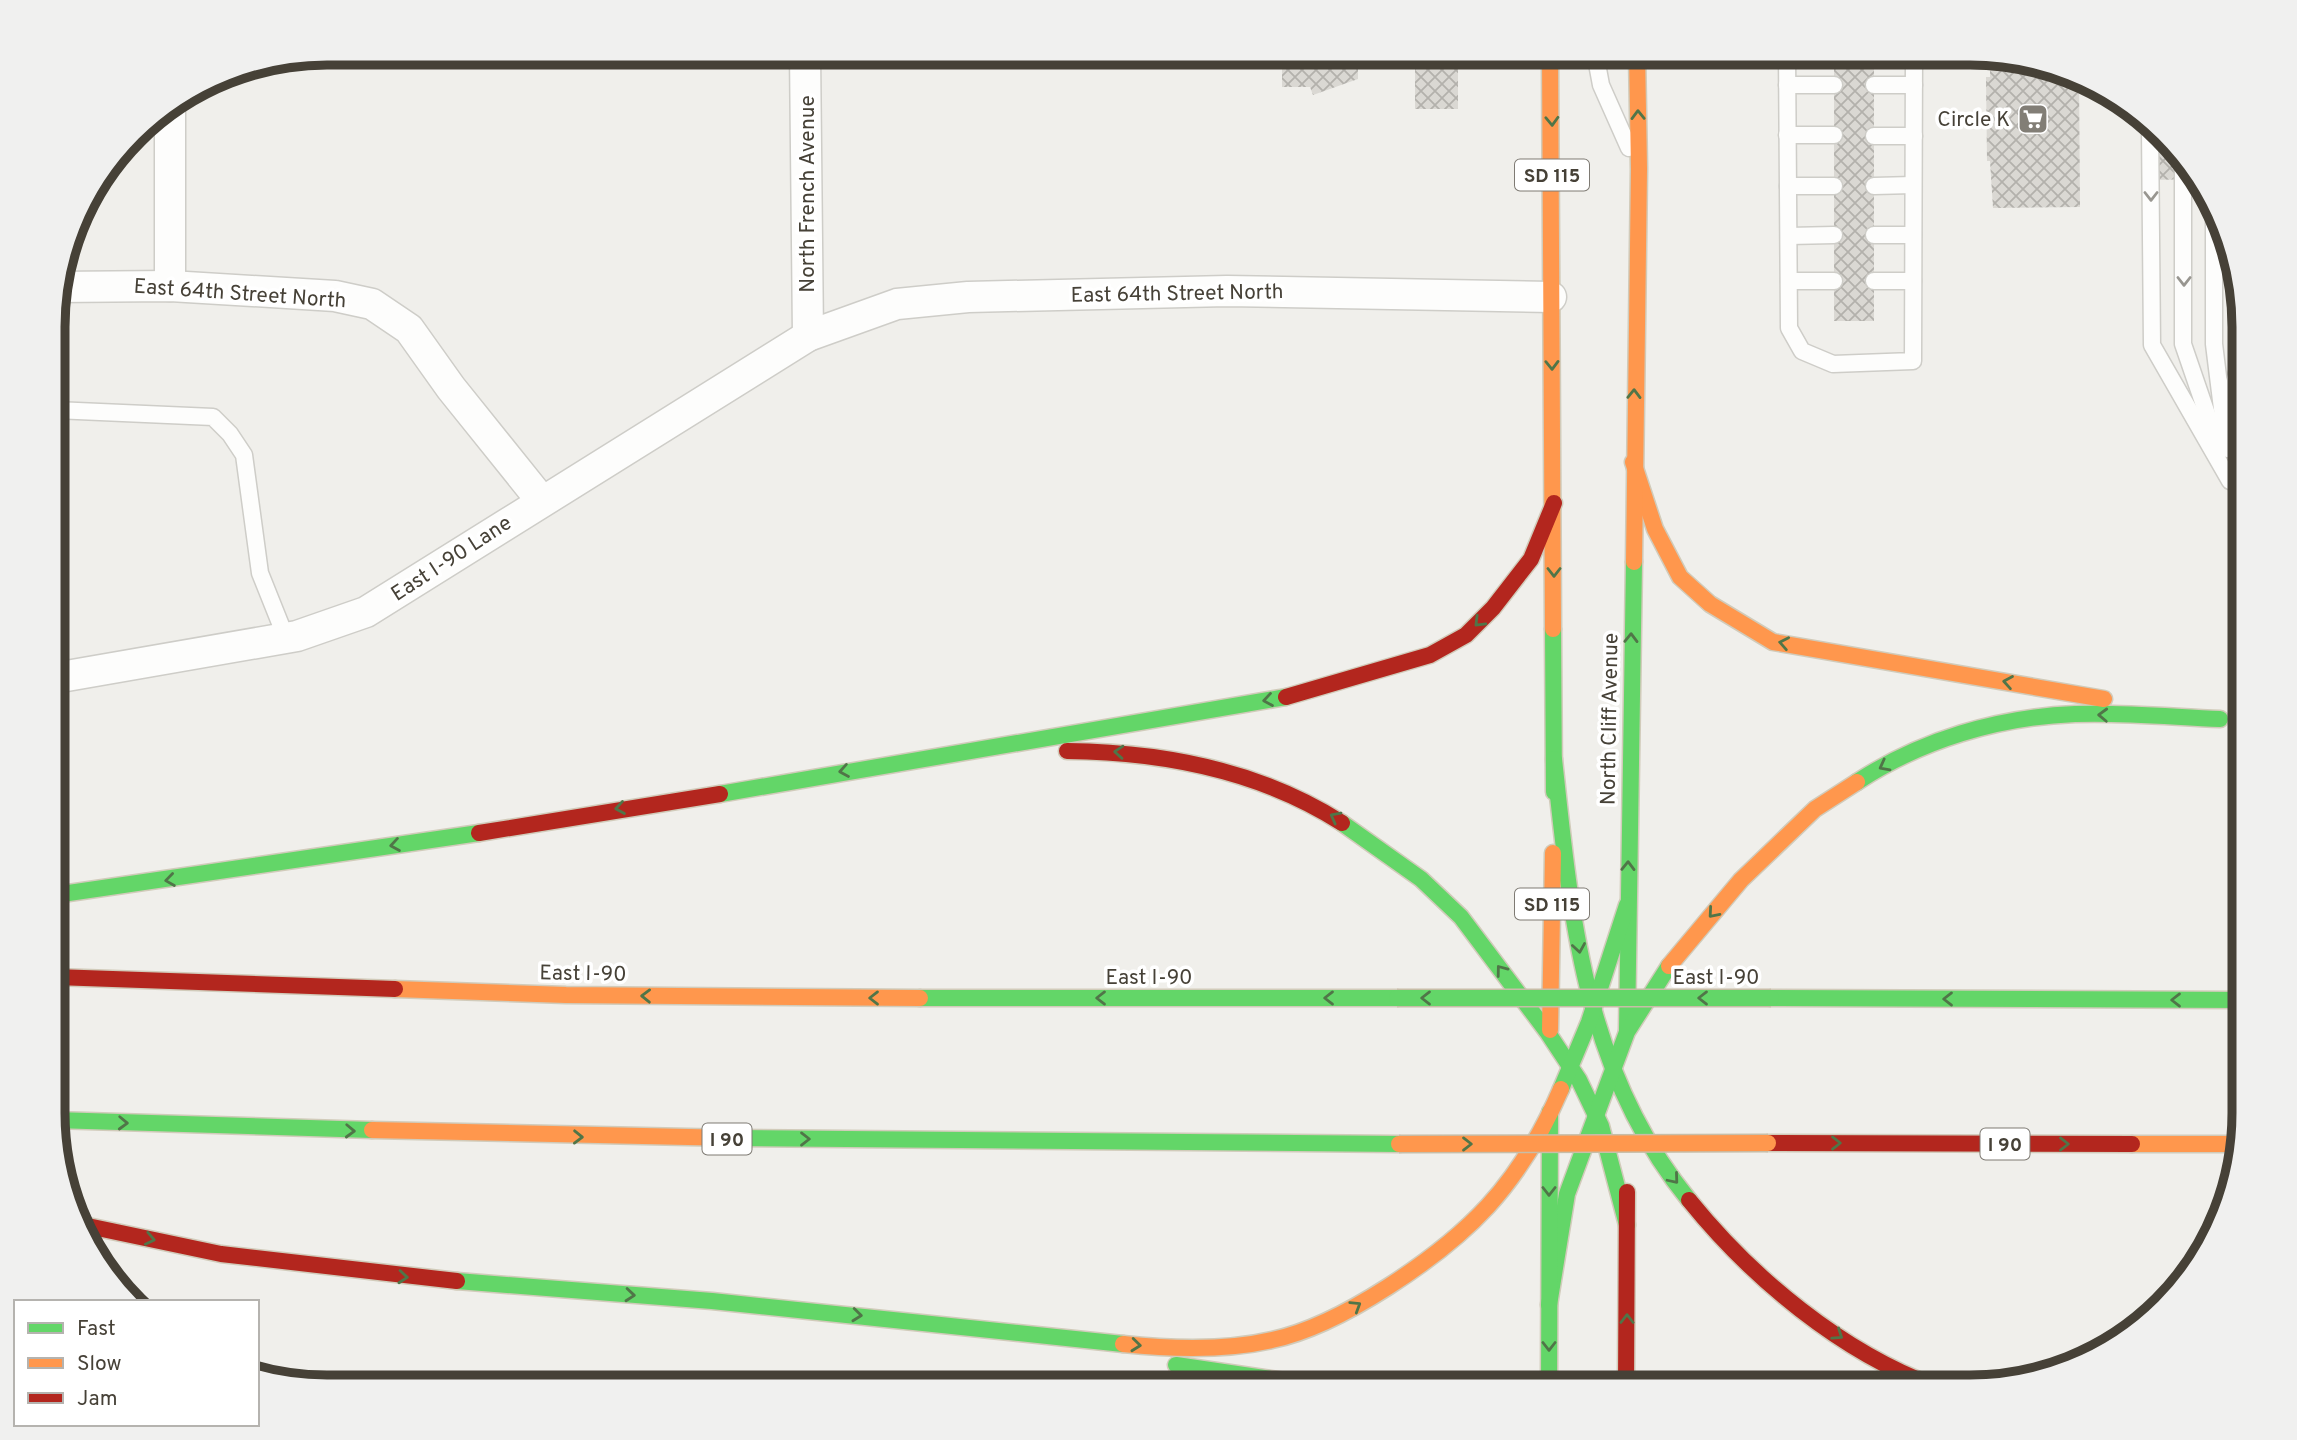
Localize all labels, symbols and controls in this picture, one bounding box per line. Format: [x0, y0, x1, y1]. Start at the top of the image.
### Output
street label: North French Avenue [795, 95, 822, 293]
supermarket icon: Circle K [2016, 102, 2050, 136]
place label: Circle K [1937, 107, 2010, 134]
one-way arrow [1630, 109, 1646, 120]
one-way arrow [1544, 115, 1559, 126]
road number: SD 115 [1515, 160, 1589, 190]
one-way arrow [2143, 191, 2158, 202]
street label: East 64th Street North [133, 274, 347, 315]
one-way arrow [2176, 276, 2191, 287]
street label: East 64th Street North [1070, 279, 1284, 310]
one-way arrow [1544, 360, 1560, 371]
one-way arrow [1627, 388, 1642, 399]
street label: East I-90 Lane [386, 510, 517, 608]
one-way arrow [1546, 567, 1562, 577]
one-way arrow [1474, 613, 1487, 626]
one-way arrow [1623, 632, 1639, 643]
street label: North Cliff Avenue [1595, 633, 1626, 805]
one-way arrow [1778, 637, 1790, 652]
one-way arrow [2002, 675, 2014, 690]
one-way arrow [1262, 692, 1274, 707]
one-way arrow [2097, 708, 2108, 723]
one-way arrow [1113, 745, 1124, 760]
one-way arrow [1879, 757, 1891, 771]
one-way arrow [838, 763, 850, 778]
one-way arrow [614, 800, 626, 815]
one-way arrow [1330, 812, 1342, 826]
one-way arrow [389, 837, 401, 852]
one-way arrow [1620, 860, 1636, 870]
one-way arrow [164, 872, 176, 887]
road number: SD 115 [1515, 888, 1589, 920]
one-way arrow [1709, 904, 1721, 917]
one-way arrow [1571, 943, 1586, 954]
street label: East I-90 [539, 960, 627, 989]
street label: East I-90 [1105, 965, 1193, 992]
one-way arrow [1497, 965, 1510, 977]
street label: East I-90 [1672, 965, 1760, 992]
one-way arrow [640, 988, 651, 1004]
one-way arrow [868, 990, 878, 1006]
one-way arrow [1095, 990, 1106, 1006]
one-way arrow [1323, 990, 1333, 1006]
one-way arrow [1420, 990, 1431, 1006]
one-way arrow [1697, 990, 1707, 1006]
one-way arrow [1942, 991, 1953, 1007]
one-way arrow [2170, 992, 2180, 1008]
one-way arrow [118, 1115, 129, 1130]
one-way arrow [345, 1123, 356, 1138]
road number: I 90 [702, 1124, 752, 1154]
road number: I 90 [1980, 1128, 2030, 1160]
one-way arrow [573, 1130, 584, 1145]
one-way arrow [800, 1131, 811, 1147]
one-way arrow [1832, 1135, 1842, 1151]
one-way arrow [1462, 1136, 1473, 1152]
one-way arrow [2059, 1136, 2070, 1152]
one-way arrow [1665, 1171, 1678, 1184]
one-way arrow [1542, 1186, 1557, 1197]
one-way arrow [144, 1230, 156, 1245]
one-way arrow [398, 1269, 409, 1284]
one-way arrow [625, 1287, 636, 1302]
legend [14, 1300, 259, 1426]
one-way arrow [1349, 1301, 1362, 1314]
one-way arrow [851, 1308, 863, 1323]
one-way arrow [1619, 1313, 1635, 1324]
text: Fast [77, 1316, 116, 1343]
one-way arrow [1830, 1327, 1843, 1340]
one-way arrow [1131, 1337, 1142, 1352]
one-way arrow [1541, 1341, 1557, 1352]
text: Slow [77, 1351, 122, 1378]
text: Jam [77, 1386, 118, 1413]

